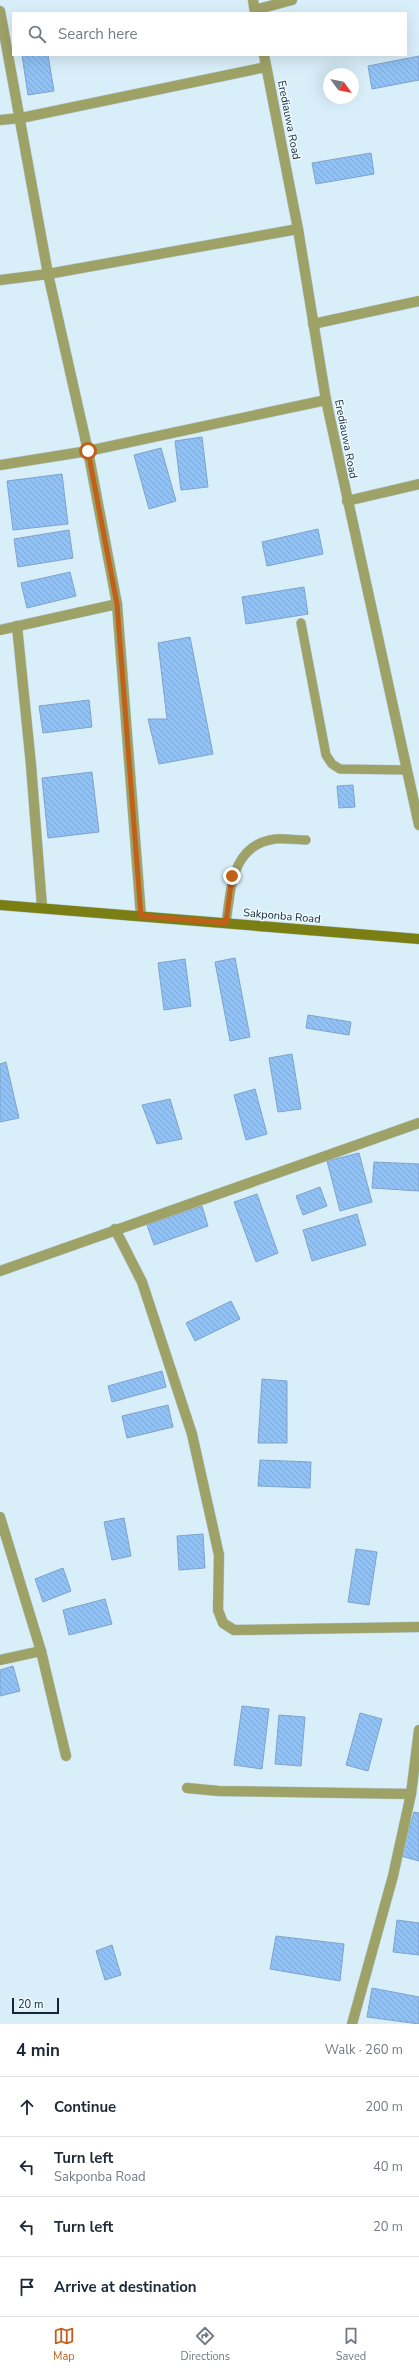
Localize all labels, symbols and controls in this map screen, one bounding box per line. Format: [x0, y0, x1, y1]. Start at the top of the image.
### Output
search box [12, 12, 407, 56]
icon: search [26, 23, 48, 45]
text: Search here [58, 24, 138, 44]
north arrow [323, 68, 359, 104]
street label: Erediauwa Road [274, 79, 304, 161]
street label: Erediauwa Road [331, 398, 361, 480]
route start [79, 442, 97, 460]
route end [223, 867, 241, 885]
street label: Sakponba Road [243, 905, 321, 927]
scale bar [12, 1996, 59, 2015]
text: 20 m [18, 1997, 43, 2012]
text: 4 min [16, 2039, 60, 2062]
text: Walk · 260 m [325, 2041, 403, 2059]
icon: ahead [16, 2096, 38, 2118]
text: Continue [54, 2097, 116, 2117]
text: 200 m [365, 2098, 403, 2116]
text: Turn left [54, 2148, 113, 2168]
icon: left [16, 2156, 38, 2178]
text: 40 m [373, 2158, 403, 2176]
text: Sakponba Road [54, 2168, 146, 2186]
icon: left [16, 2216, 38, 2238]
text: Turn left [54, 2217, 113, 2237]
text: 20 m [373, 2218, 403, 2236]
icon: arrive [16, 2276, 38, 2298]
text: Arrive at destination [54, 2277, 197, 2297]
tab: Map [53, 2325, 75, 2364]
tab: Directions [181, 2325, 230, 2364]
tab: Saved [336, 2325, 366, 2364]

